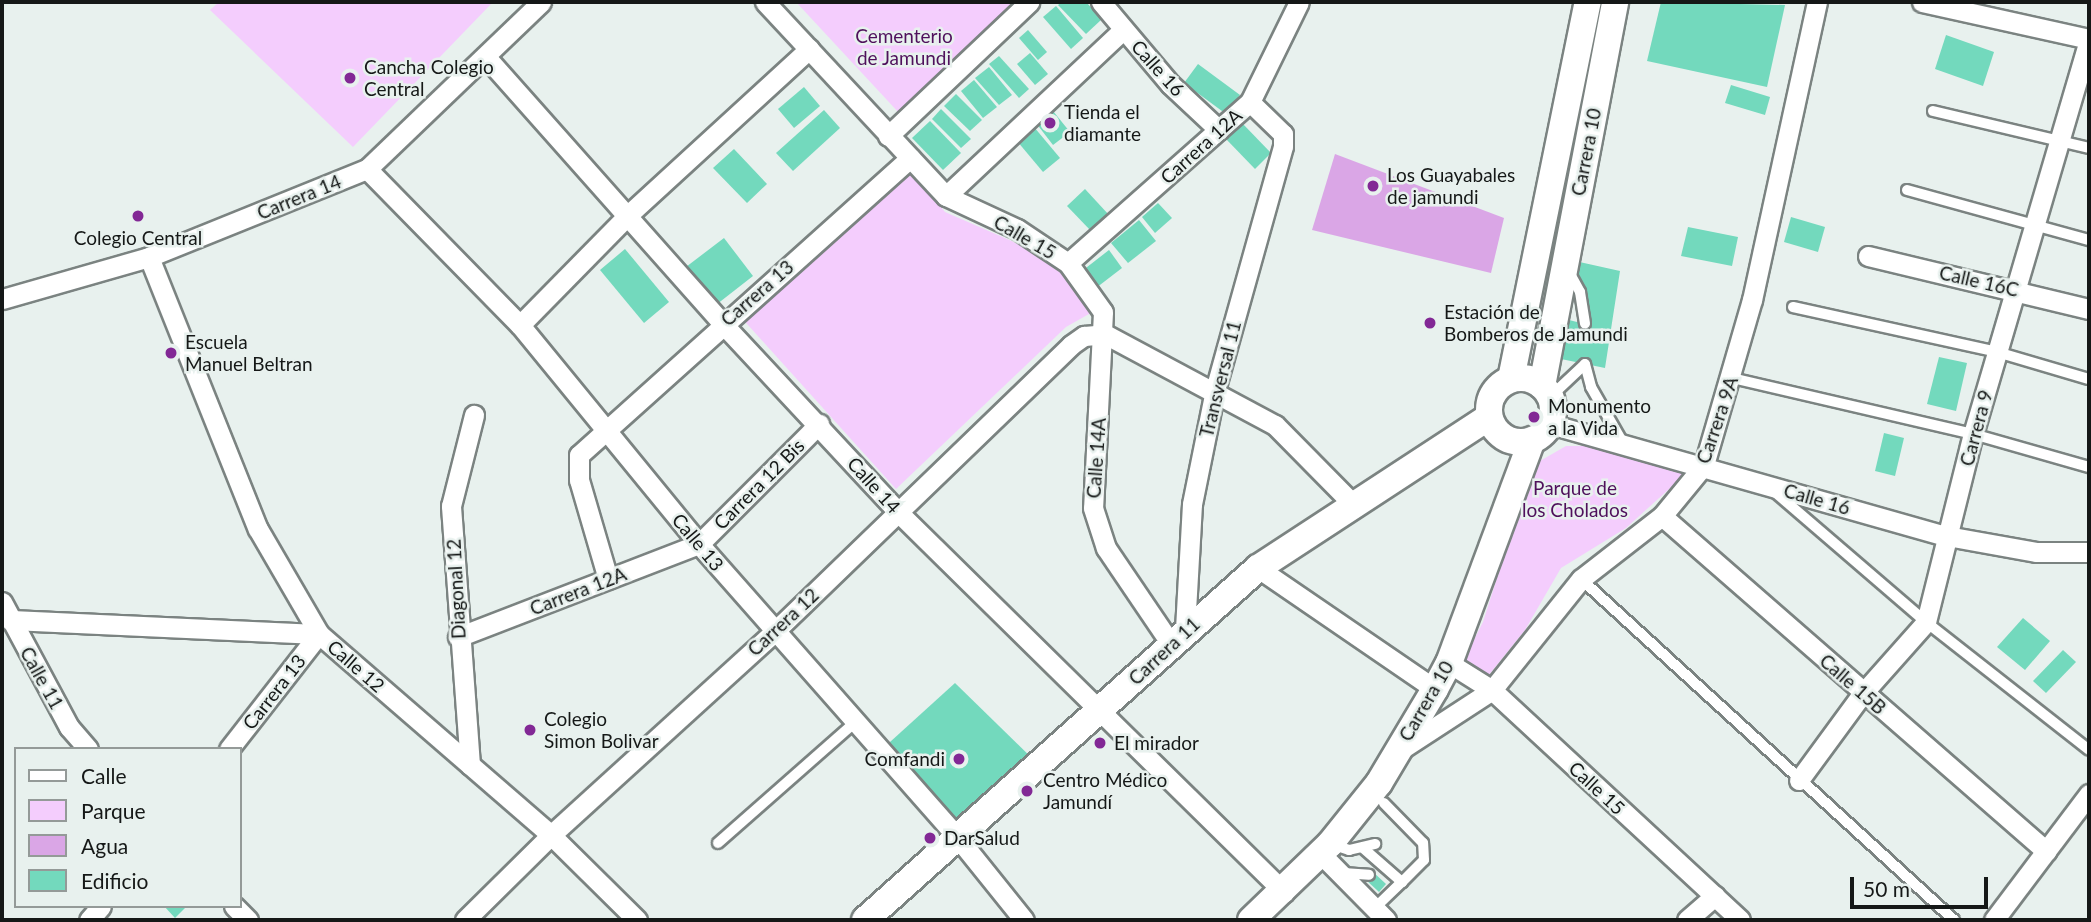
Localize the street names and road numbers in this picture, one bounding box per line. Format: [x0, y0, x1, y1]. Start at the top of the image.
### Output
street label: Calle 16 [1127, 35, 1189, 101]
street label: Carrera 12A [1156, 104, 1246, 188]
street label: Carrera 10 [1566, 106, 1606, 198]
street label: Carrera 14 [254, 170, 344, 224]
street label: Calle 15 [990, 210, 1060, 264]
street label: Carrera 13 [716, 255, 798, 331]
street label: Calle 16C [1937, 261, 2021, 301]
street label: Transversal 11 [1194, 318, 1246, 440]
street label: Carrera 9A [1691, 373, 1743, 467]
street label: Carrera 9 [1955, 388, 1997, 468]
street label: Calle 14A [1082, 417, 1110, 499]
street label: Carrera 12 Bis [709, 434, 809, 534]
street label: Calle 14 [843, 452, 905, 518]
street label: Calle 16 [1781, 479, 1853, 519]
street label: Calle 13 [667, 509, 729, 575]
street label: Diagonal 12 [442, 538, 470, 640]
street label: Carrera 12A [526, 562, 630, 620]
street label: Carrera 12 [743, 583, 823, 661]
street label: Carrera 11 [1124, 612, 1204, 690]
street label: Calle 12 [323, 635, 389, 697]
street label: Calle 11 [16, 643, 68, 713]
street label: Calle 15B [1815, 649, 1891, 719]
street label: Carrera 13 [238, 650, 310, 734]
street label: Carrera 10 [1394, 657, 1458, 745]
street label: Calle 15 [1564, 756, 1630, 820]

